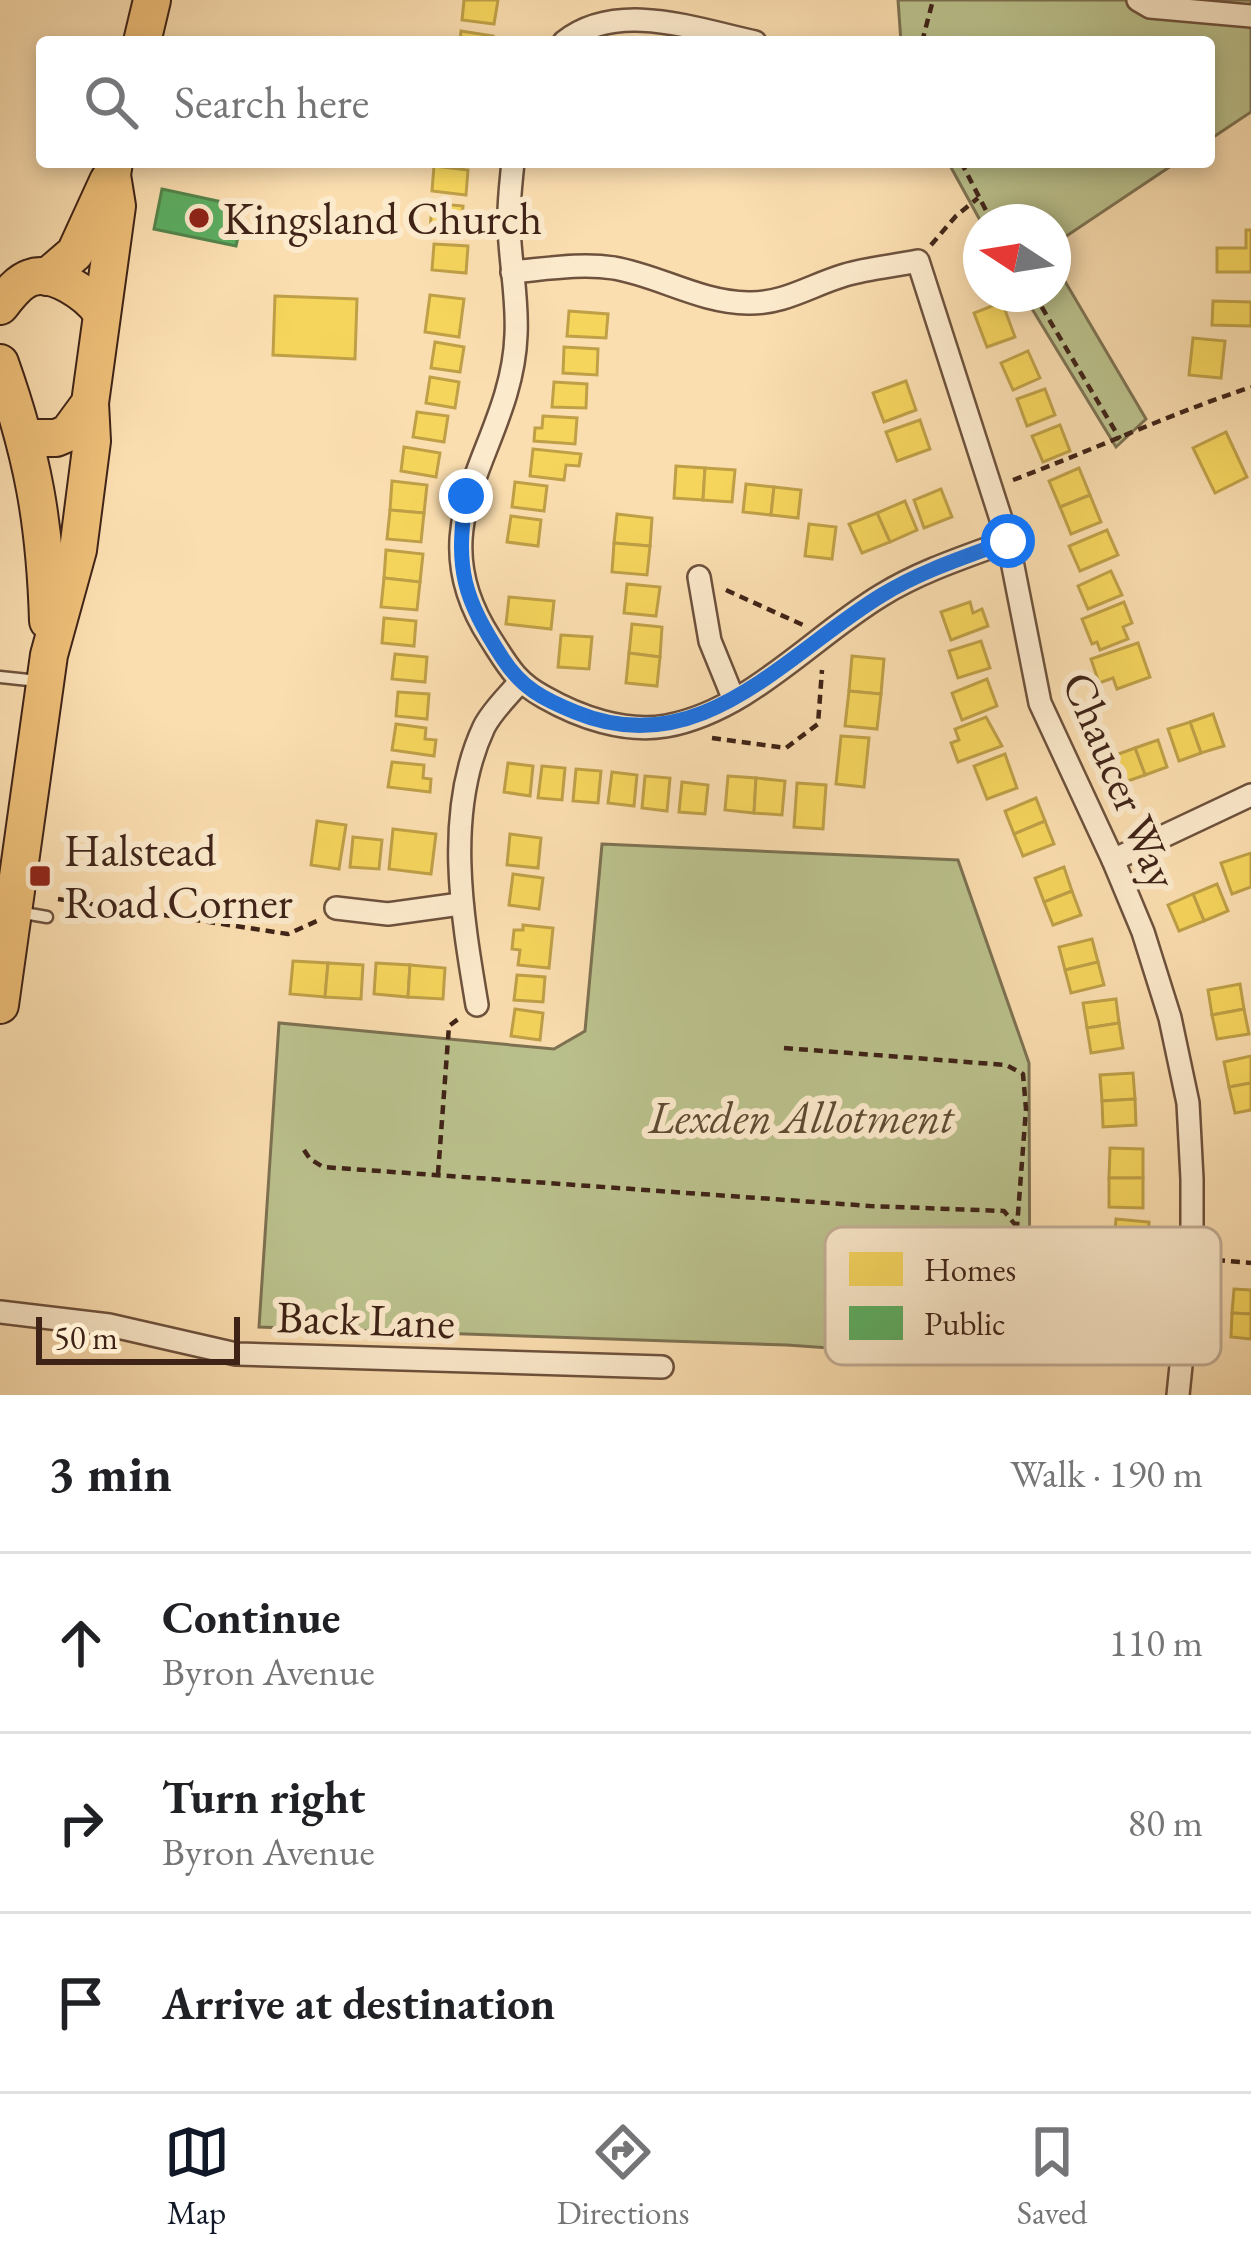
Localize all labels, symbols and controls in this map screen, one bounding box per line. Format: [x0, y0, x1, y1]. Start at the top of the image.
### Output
search box [36, 36, 1215, 168]
icon: search [78, 69, 144, 135]
text: Search here [174, 73, 369, 131]
place label: Kingsland Church [223, 189, 542, 247]
north arrow [963, 204, 1071, 312]
marker: Kingsland Church [186, 205, 212, 231]
route end [439, 469, 493, 523]
route start [981, 514, 1035, 568]
street label: Chaucer Way [1049, 663, 1193, 897]
place label: Halstead Road Corner [64, 821, 293, 931]
marker: Halstead Road Corner [27, 863, 53, 889]
park label: Lexden Allotment [647, 1088, 955, 1146]
legend [825, 1227, 1221, 1365]
text: Homes [924, 1248, 1016, 1291]
street label: Back Lane [276, 1287, 456, 1351]
text: Public [924, 1302, 1006, 1345]
scale bar [36, 1311, 240, 1364]
text: 50 m [54, 1316, 118, 1359]
text: 3 min [48, 1440, 172, 1506]
text: Walk · 190 m [1010, 1448, 1203, 1499]
text: Continue [162, 1588, 340, 1646]
icon: ahead [48, 1610, 114, 1676]
text: 110 m [1109, 1617, 1203, 1668]
text: Byron Avenue [162, 1646, 375, 1697]
text: Turn right [162, 1768, 365, 1826]
icon: right [48, 1790, 114, 1856]
text: 80 m [1127, 1797, 1203, 1848]
text: Byron Avenue [162, 1826, 375, 1877]
icon: arrive [48, 1970, 114, 2036]
text: Arrive at destination [162, 1974, 555, 2032]
tab: Map [164, 2119, 230, 2234]
tab: Directions [557, 2119, 690, 2234]
tab: Saved [1017, 2119, 1087, 2234]

